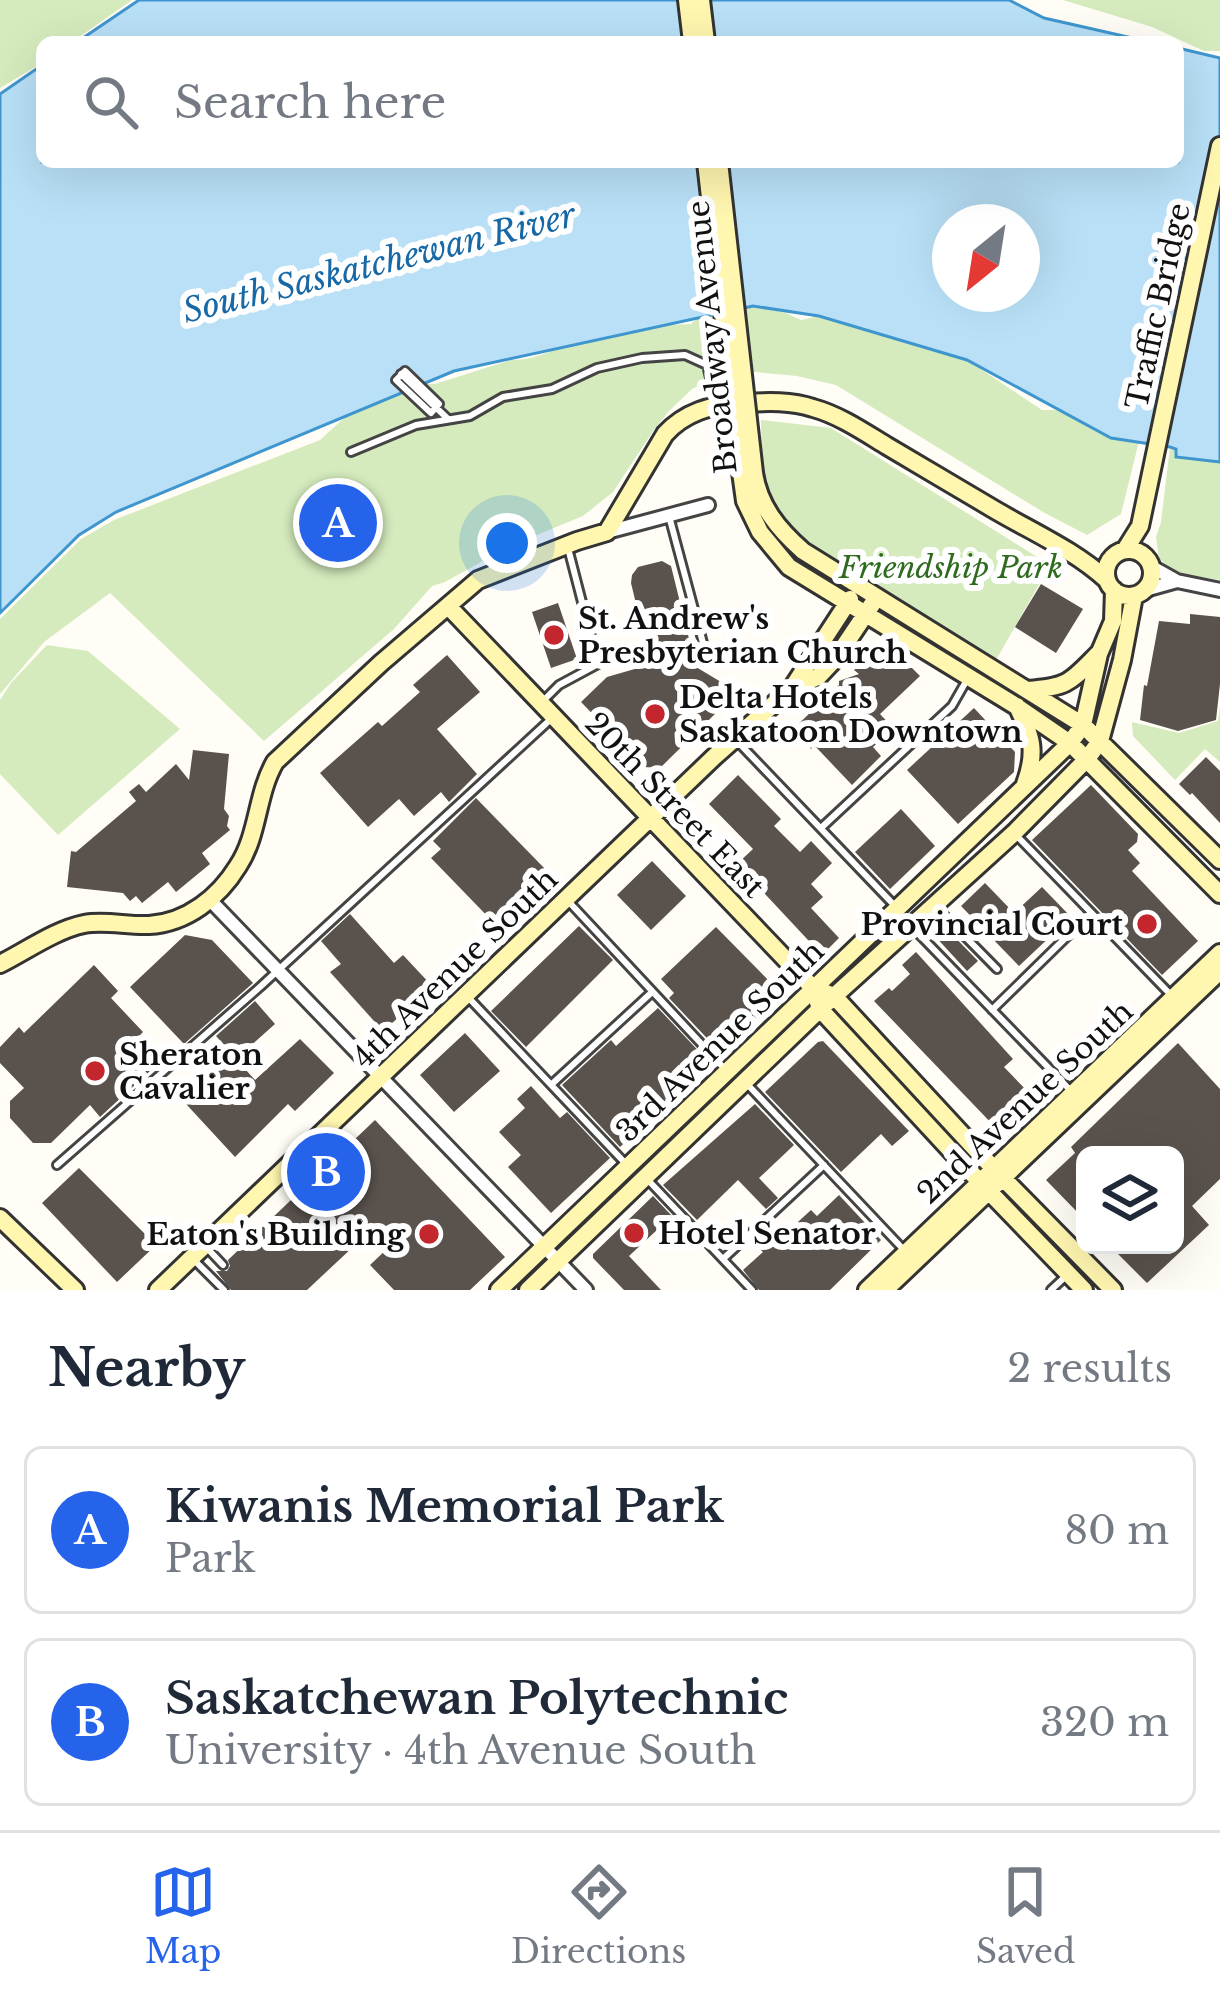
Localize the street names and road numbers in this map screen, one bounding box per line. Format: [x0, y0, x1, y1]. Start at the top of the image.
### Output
street label: Broadway Avenue [679, 199, 745, 475]
street label: Traffic Bridge [1118, 200, 1198, 412]
street label: 20th Street East [577, 705, 773, 906]
street label: 4th Avenue South [345, 861, 565, 1075]
street label: 3rd Avenue South [609, 933, 831, 1149]
street label: 2nd Avenue South [910, 993, 1140, 1211]

